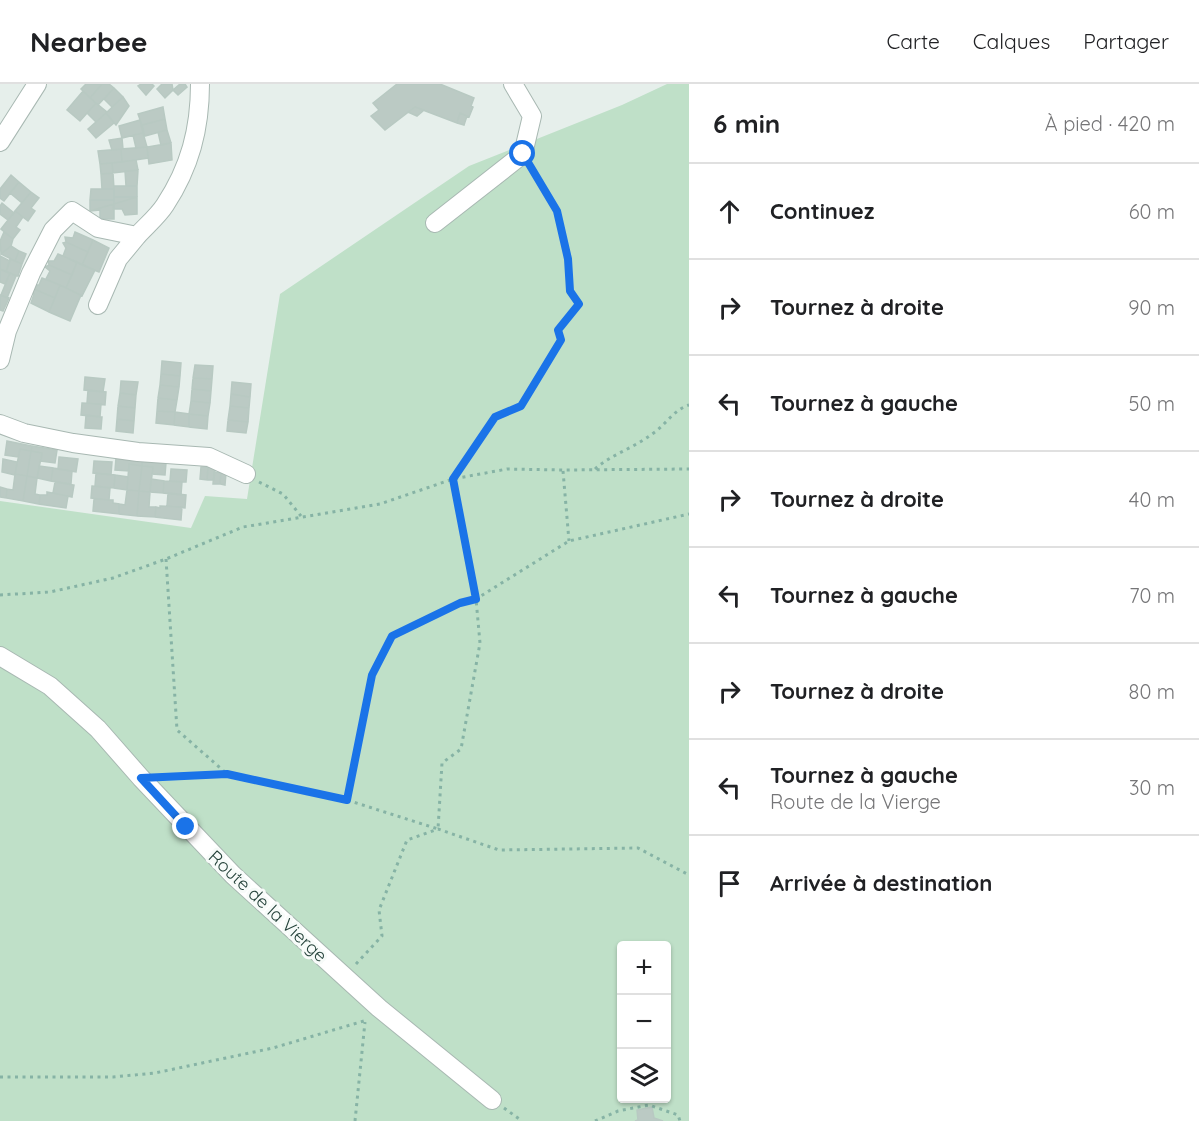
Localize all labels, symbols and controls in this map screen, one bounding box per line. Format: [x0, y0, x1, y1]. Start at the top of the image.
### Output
text: Nearbee [30, 24, 148, 59]
text: Carte [886, 28, 940, 54]
text: Calques [973, 28, 1050, 54]
text: Partager [1083, 28, 1169, 54]
text: 6 min [713, 107, 780, 140]
text: À pied · 420 m [1045, 111, 1175, 136]
route start [509, 140, 535, 166]
icon: ahead [713, 195, 746, 228]
text: Continuez [770, 197, 874, 225]
text: 60 m [1129, 199, 1175, 224]
icon: right [713, 291, 746, 324]
text: Tournez à droite [770, 293, 944, 321]
text: 90 m [1128, 295, 1175, 320]
icon: left [713, 387, 746, 420]
text: Tournez à gauche [770, 389, 958, 417]
text: 50 m [1129, 391, 1175, 416]
icon: right [713, 483, 746, 516]
text: Tournez à droite [770, 485, 944, 513]
text: 40 m [1129, 487, 1175, 512]
icon: left [713, 579, 746, 612]
text: Tournez à gauche [770, 581, 958, 609]
text: 70 m [1129, 583, 1175, 608]
icon: right [713, 675, 746, 708]
text: Tournez à droite [770, 677, 944, 705]
text: 80 m [1129, 679, 1175, 704]
text: Tournez à gauche [770, 761, 958, 789]
icon: left [713, 771, 746, 804]
text: 30 m [1129, 775, 1175, 800]
text: Route de la Vierge [770, 789, 941, 814]
route end [172, 813, 198, 839]
street label: Route de la Vierge [204, 845, 332, 967]
icon: arrive [713, 867, 746, 900]
text: Arrivée à destination [770, 869, 992, 897]
map controls [617, 941, 671, 1103]
button: + [617, 941, 671, 995]
button: − [617, 995, 671, 1049]
button: layers [617, 1049, 671, 1103]

